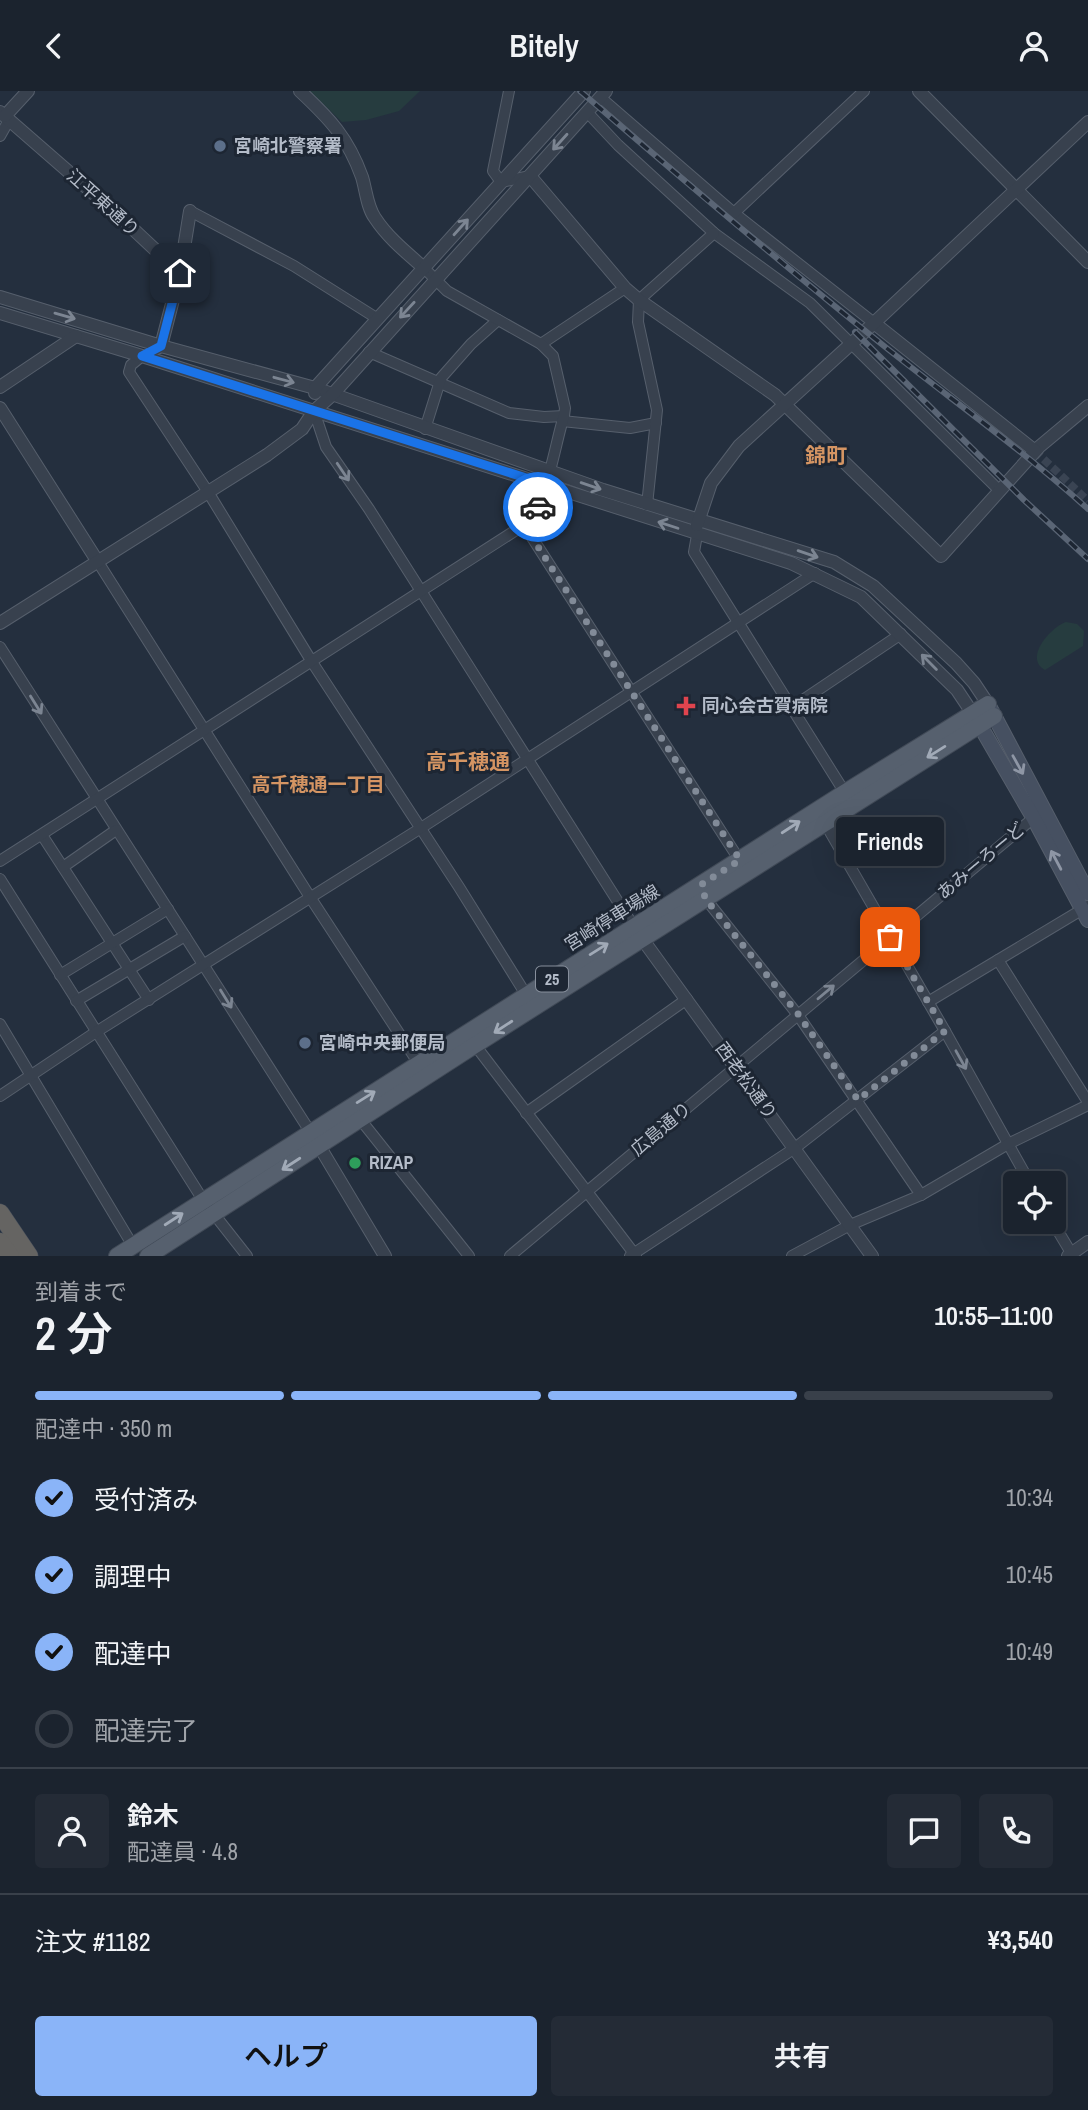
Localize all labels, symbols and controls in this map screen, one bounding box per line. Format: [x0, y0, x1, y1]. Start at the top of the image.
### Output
text: Bitely [509, 24, 579, 67]
icon: back [35, 27, 73, 65]
icon: person [1015, 27, 1053, 65]
place label: 宮崎北警察署 [234, 133, 342, 158]
one-way arrow [552, 133, 569, 150]
marker: 宮崎北警察署 [212, 138, 228, 154]
street label: 江平東通り [62, 163, 145, 242]
one-way arrow [453, 218, 469, 236]
pin [150, 243, 210, 303]
icon: home [161, 254, 199, 292]
one-way arrow [399, 301, 415, 319]
one-way arrow [54, 311, 76, 324]
one-way arrow [273, 374, 295, 387]
district label: 錦町 [805, 441, 847, 470]
one-way arrow [336, 462, 350, 481]
courier [503, 472, 573, 542]
one-way arrow [580, 481, 602, 493]
icon: car [519, 488, 557, 526]
one-way arrow [657, 518, 679, 530]
one-way arrow [797, 549, 819, 561]
one-way arrow [921, 654, 938, 671]
place label: 同心会古賀病院 [702, 693, 828, 718]
one-way arrow [30, 694, 44, 714]
marker: 同心会古賀病院 [676, 696, 696, 716]
one-way arrow [927, 746, 947, 760]
district label: 高千穂通 [426, 747, 510, 776]
one-way arrow [1012, 754, 1025, 775]
district label: 高千穂通一丁目 [251, 771, 385, 797]
street label: あみーろーど [931, 816, 1030, 905]
callout: Friends [836, 818, 944, 867]
one-way arrow [781, 819, 801, 833]
text: Friends [857, 826, 923, 857]
one-way arrow [1048, 850, 1062, 871]
street label: 宮崎停車場線 [559, 878, 664, 957]
pin [860, 907, 920, 967]
icon: bag [871, 918, 909, 956]
one-way arrow [589, 941, 609, 955]
road number: 25 [536, 967, 568, 991]
one-way arrow [816, 984, 834, 999]
one-way arrow [218, 989, 233, 1008]
one-way arrow [493, 1021, 513, 1035]
place label: 宮崎中央郵便局 [319, 1030, 445, 1055]
marker: 宮崎中央郵便局 [297, 1035, 313, 1051]
street label: 西老松通り [710, 1037, 783, 1124]
one-way arrow [955, 1049, 968, 1070]
one-way arrow [356, 1090, 376, 1104]
street label: 広島通り [625, 1096, 696, 1161]
place label: RIZAP [369, 1150, 413, 1175]
marker: RIZAP [347, 1155, 363, 1171]
one-way arrow [281, 1157, 301, 1171]
map controls [1003, 1171, 1066, 1234]
button: locate [1003, 1171, 1066, 1234]
one-way arrow [164, 1212, 183, 1226]
text: 到着まで [35, 1276, 127, 1307]
text: 10:55–11:00 [934, 1298, 1053, 1333]
text: 2 分 [35, 1302, 112, 1364]
text: 配達中 · 350 m [35, 1413, 172, 1444]
icon: check [35, 1479, 73, 1517]
text: 受付済み [94, 1482, 198, 1517]
text: 10:34 [1006, 1482, 1053, 1513]
icon: check [35, 1556, 73, 1594]
text: 調理中 [94, 1559, 172, 1594]
text: 10:45 [1006, 1559, 1053, 1590]
icon: check [35, 1633, 73, 1671]
text: 配達中 [94, 1636, 172, 1671]
text: 10:49 [1006, 1636, 1053, 1667]
text: 配達完了 [94, 1713, 198, 1748]
button: person [35, 1794, 109, 1868]
button: chat [887, 1794, 961, 1868]
button: phone [979, 1794, 1053, 1868]
text: 鈴木 [127, 1798, 179, 1833]
text: 配達員 · 4.8 [127, 1836, 238, 1867]
text: ¥3,540 [988, 1922, 1053, 1957]
text: 注文 #1182 [35, 1924, 151, 1959]
button: ヘルプ [35, 2016, 537, 2096]
button: 共有 [551, 2016, 1053, 2096]

